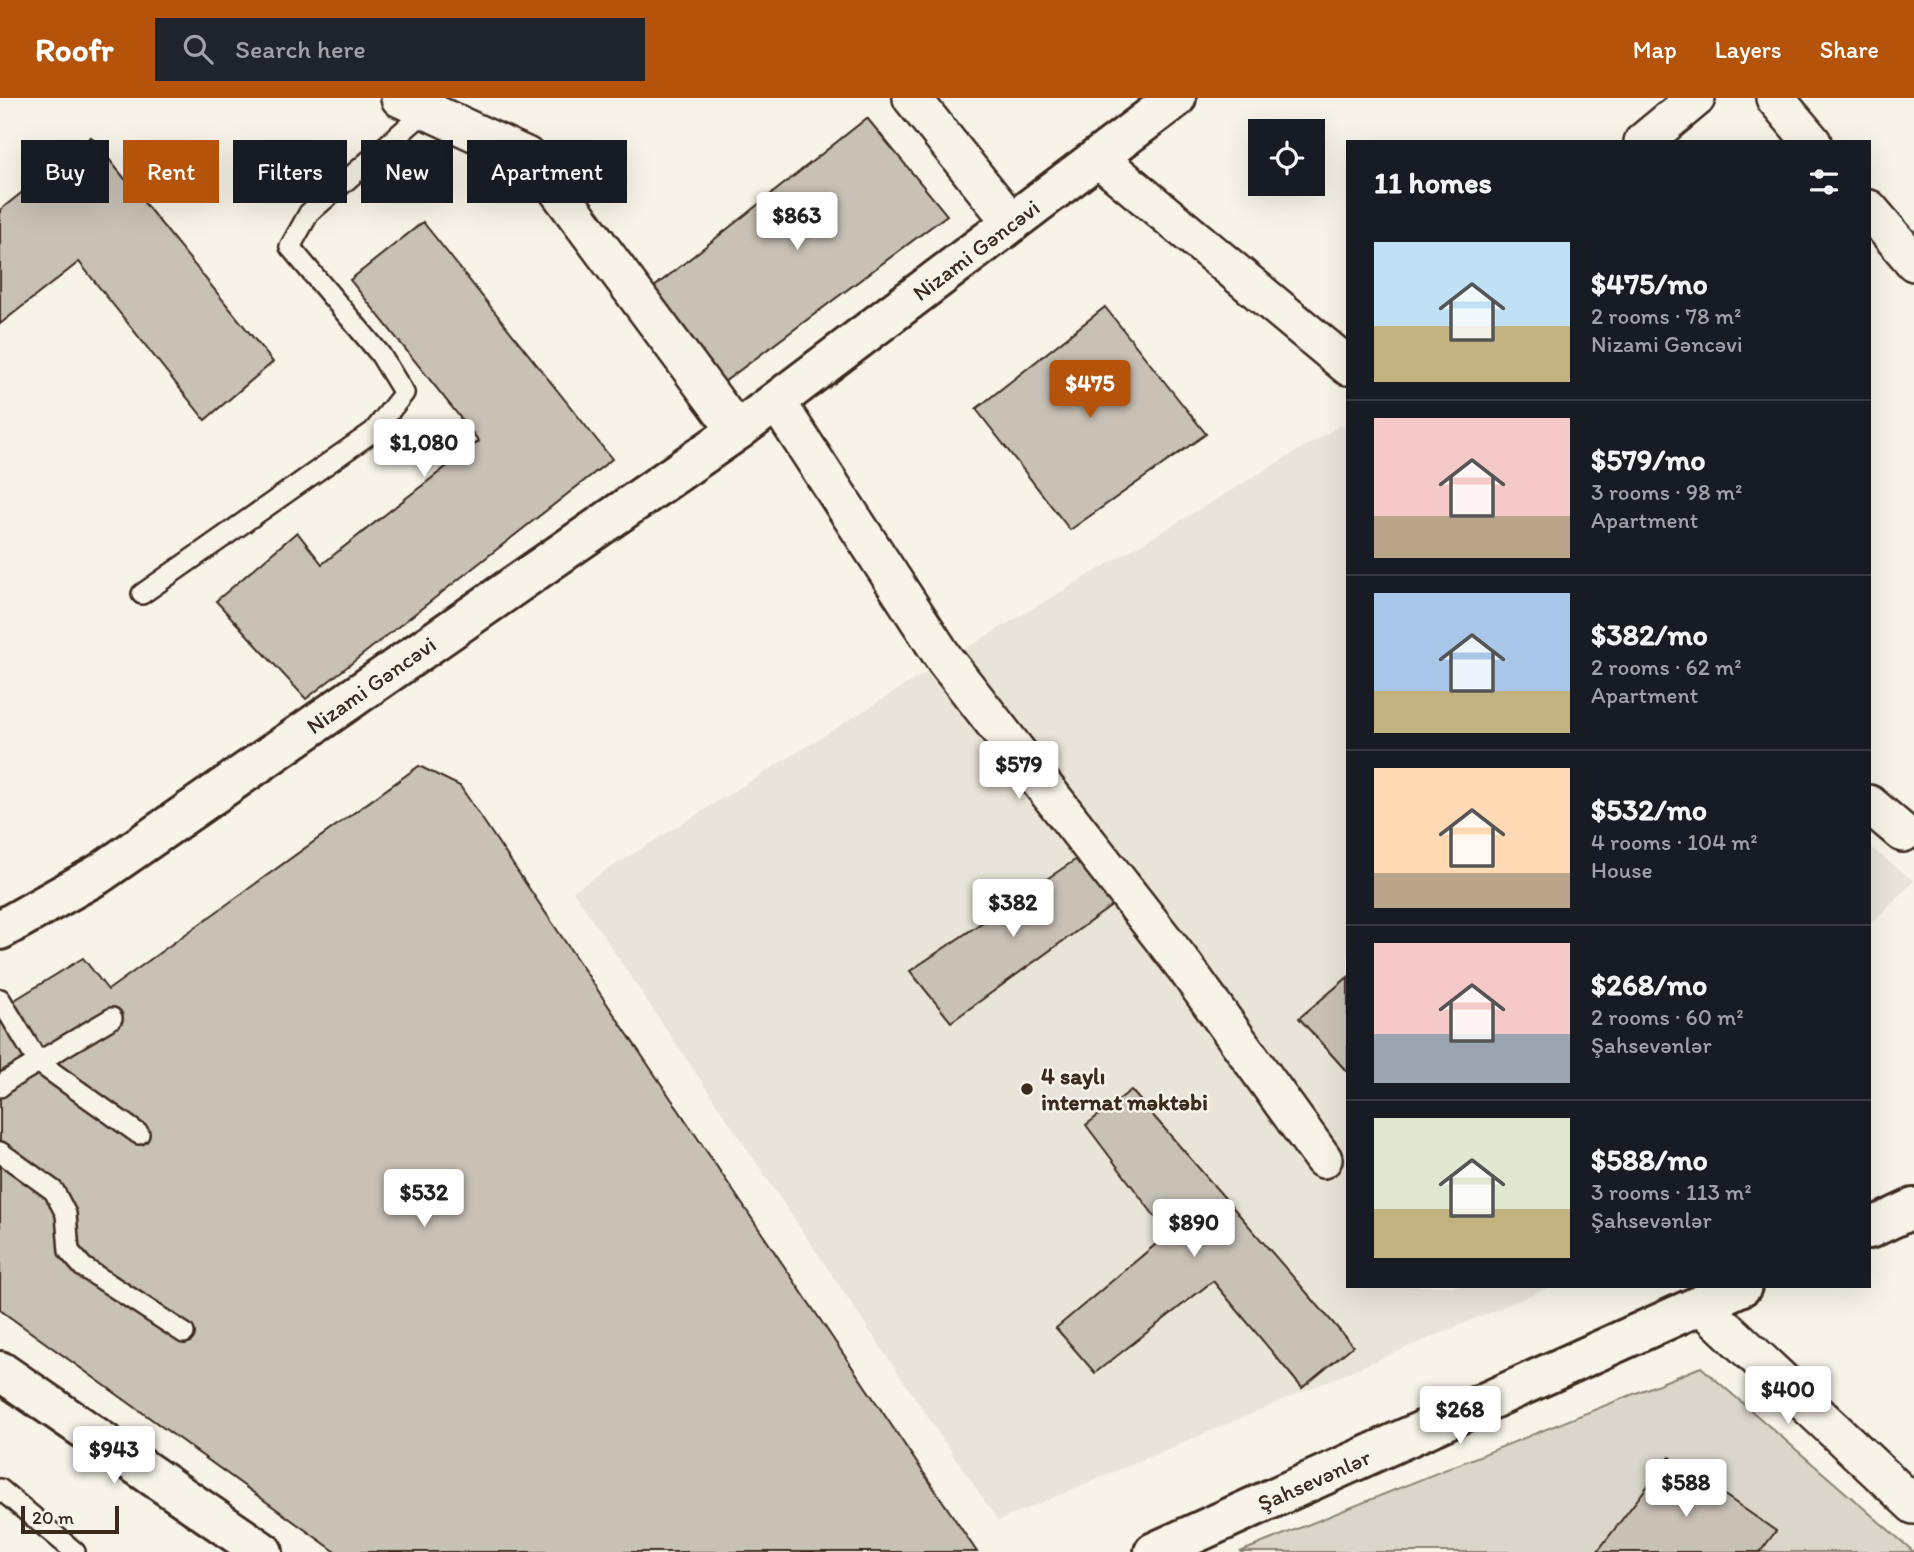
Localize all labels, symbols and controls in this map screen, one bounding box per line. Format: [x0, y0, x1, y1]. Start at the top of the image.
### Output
search box [155, 18, 645, 81]
text: Roofr [35, 30, 113, 69]
icon: search [179, 30, 217, 68]
text: Search here [235, 33, 366, 65]
text: Map [1633, 35, 1677, 64]
text: Layers [1715, 35, 1782, 64]
text: Share [1820, 35, 1879, 64]
map controls [1248, 119, 1325, 196]
button: locate [1248, 119, 1325, 196]
chip: Buy [21, 140, 109, 203]
chip: Rent [123, 140, 219, 203]
chip: Filters [233, 140, 347, 203]
chip: New [361, 140, 453, 203]
chip: Apartment [467, 140, 627, 203]
icon: filters [1805, 163, 1843, 201]
text: 11 homes [1374, 164, 1492, 201]
pin: $863 [756, 192, 838, 252]
street label: Nizami Gəncəvi [907, 193, 1045, 307]
text: $863 [773, 201, 821, 229]
text: $475/mo [1591, 265, 1708, 302]
icon: home [1430, 270, 1514, 354]
text: 2 rooms · 78 m² [1591, 302, 1741, 330]
text: Nizami Gəncəvi [1591, 330, 1743, 358]
pin: $475 [1049, 360, 1131, 420]
text: $475 [1066, 369, 1114, 397]
pin: $1,080 [367, 420, 481, 479]
text: $1,080 [390, 428, 458, 456]
text: $579/mo [1591, 441, 1706, 478]
icon: home [1430, 446, 1514, 530]
text: 3 rooms · 98 m² [1591, 478, 1742, 506]
text: Apartment [1591, 506, 1698, 534]
text: $382/mo [1591, 616, 1708, 653]
icon: home [1430, 621, 1514, 705]
street label: Nizami Gəncəvi [301, 630, 441, 740]
text: 2 rooms · 62 m² [1591, 653, 1742, 681]
text: Apartment [1591, 681, 1698, 709]
pin: $579 [978, 742, 1060, 801]
text: $579 [995, 750, 1043, 778]
text: $532/mo [1591, 791, 1707, 828]
icon: home [1430, 796, 1514, 880]
text: 4 rooms · 104 m² [1591, 828, 1758, 856]
text: House [1591, 856, 1653, 884]
pin: $382 [972, 880, 1054, 939]
text: $382 [989, 888, 1037, 916]
text: $268/mo [1591, 966, 1707, 1003]
icon: home [1430, 971, 1514, 1055]
text: 2 rooms · 60 m² [1591, 1003, 1744, 1031]
text: Şahsevənlər [1591, 1031, 1712, 1059]
place label: 4 saylı internat məktəbi [1041, 1062, 1208, 1116]
marker: 4 saylı internat məktəbi [1019, 1081, 1035, 1097]
text: $588/mo [1591, 1141, 1708, 1178]
icon: home [1430, 1146, 1514, 1230]
pin: $532 [383, 1170, 465, 1229]
text: $532 [400, 1178, 448, 1206]
text: 3 rooms · 113 m² [1591, 1178, 1752, 1206]
pin: $890 [1153, 1200, 1235, 1259]
text: Şahsevənlər [1591, 1206, 1712, 1234]
text: $890 [1169, 1208, 1219, 1236]
pin: $400 [1747, 1366, 1829, 1426]
text: $400 [1761, 1375, 1815, 1403]
pin: $268 [1419, 1386, 1501, 1446]
text: $268 [1436, 1395, 1484, 1423]
pin: $943 [73, 1426, 155, 1486]
text: $943 [89, 1435, 139, 1463]
street label: Şahsevənlər [1253, 1443, 1375, 1517]
pin: $588 [1645, 1460, 1727, 1519]
text: $588 [1662, 1468, 1710, 1496]
scale bar [21, 1503, 119, 1535]
text: 20 m [32, 1506, 74, 1529]

